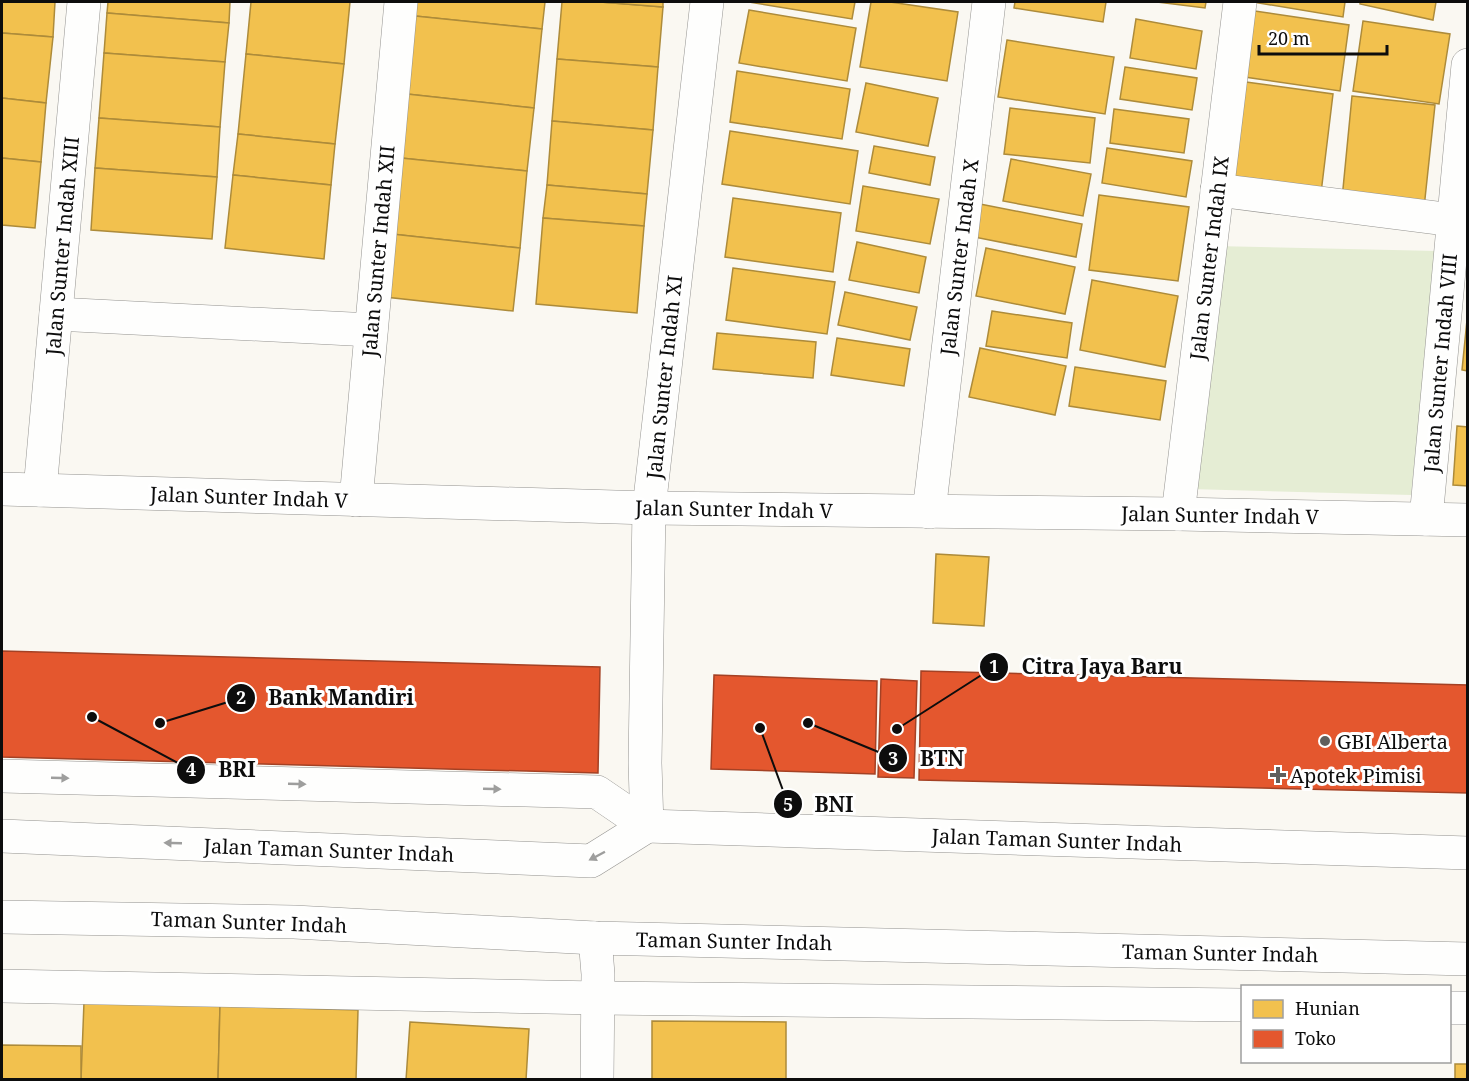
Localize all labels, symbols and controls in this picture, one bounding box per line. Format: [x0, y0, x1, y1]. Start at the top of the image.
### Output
scale bar [1259, 18, 1386, 56]
text: 20 m [1268, 26, 1310, 50]
street label: Jalan Sunter Indah XIII [39, 135, 85, 358]
street label: Jalan Sunter Indah XII [355, 144, 401, 359]
street label: Jalan Sunter Indah IX [1183, 154, 1235, 362]
street label: Jalan Sunter Indah X [933, 156, 985, 358]
street label: Jalan Sunter Indah VIII [1417, 252, 1463, 475]
street label: Jalan Sunter Indah XI [640, 274, 688, 481]
street label: Jalan Sunter Indah V [149, 480, 349, 514]
street label: Jalan Sunter Indah V [634, 494, 834, 524]
street label: Jalan Sunter Indah V [1120, 500, 1320, 530]
callout: Citra Jaya Baru [979, 648, 1194, 687]
text: Citra Jaya Baru [1022, 652, 1183, 680]
text: 1 [989, 654, 999, 678]
callout: Bank Mandiri [226, 679, 426, 718]
text: Bank Mandiri [268, 683, 414, 711]
text: 2 [236, 685, 246, 709]
place label: GBI Alberta [1337, 728, 1448, 755]
marker: GBI Alberta [1318, 734, 1332, 748]
callout: BTN [878, 739, 976, 778]
text: BTN [920, 744, 964, 772]
text: 3 [888, 746, 898, 770]
callout: BRI [176, 751, 267, 790]
text: BRI [218, 755, 256, 783]
text: 4 [186, 757, 196, 781]
place label: Apotek Pimisi [1290, 762, 1422, 789]
marker: Apotek Pimisi [1271, 768, 1285, 782]
one-way arrow [50, 773, 69, 783]
one-way arrow [287, 780, 306, 789]
one-way arrow [482, 785, 501, 794]
callout: BNI [773, 785, 866, 824]
text: BNI [814, 790, 854, 818]
text: 5 [783, 792, 793, 816]
street label: Jalan Taman Sunter Indah [930, 822, 1183, 858]
street label: Jalan Taman Sunter Indah [202, 832, 455, 868]
one-way arrow [164, 839, 183, 848]
one-way arrow [588, 851, 605, 861]
street label: Taman Sunter Indah [150, 905, 348, 939]
street label: Taman Sunter Indah [636, 926, 833, 956]
street label: Taman Sunter Indah [1122, 938, 1319, 968]
legend [1241, 985, 1451, 1063]
text: Hunian [1295, 996, 1360, 1020]
text: Toko [1295, 1026, 1336, 1050]

